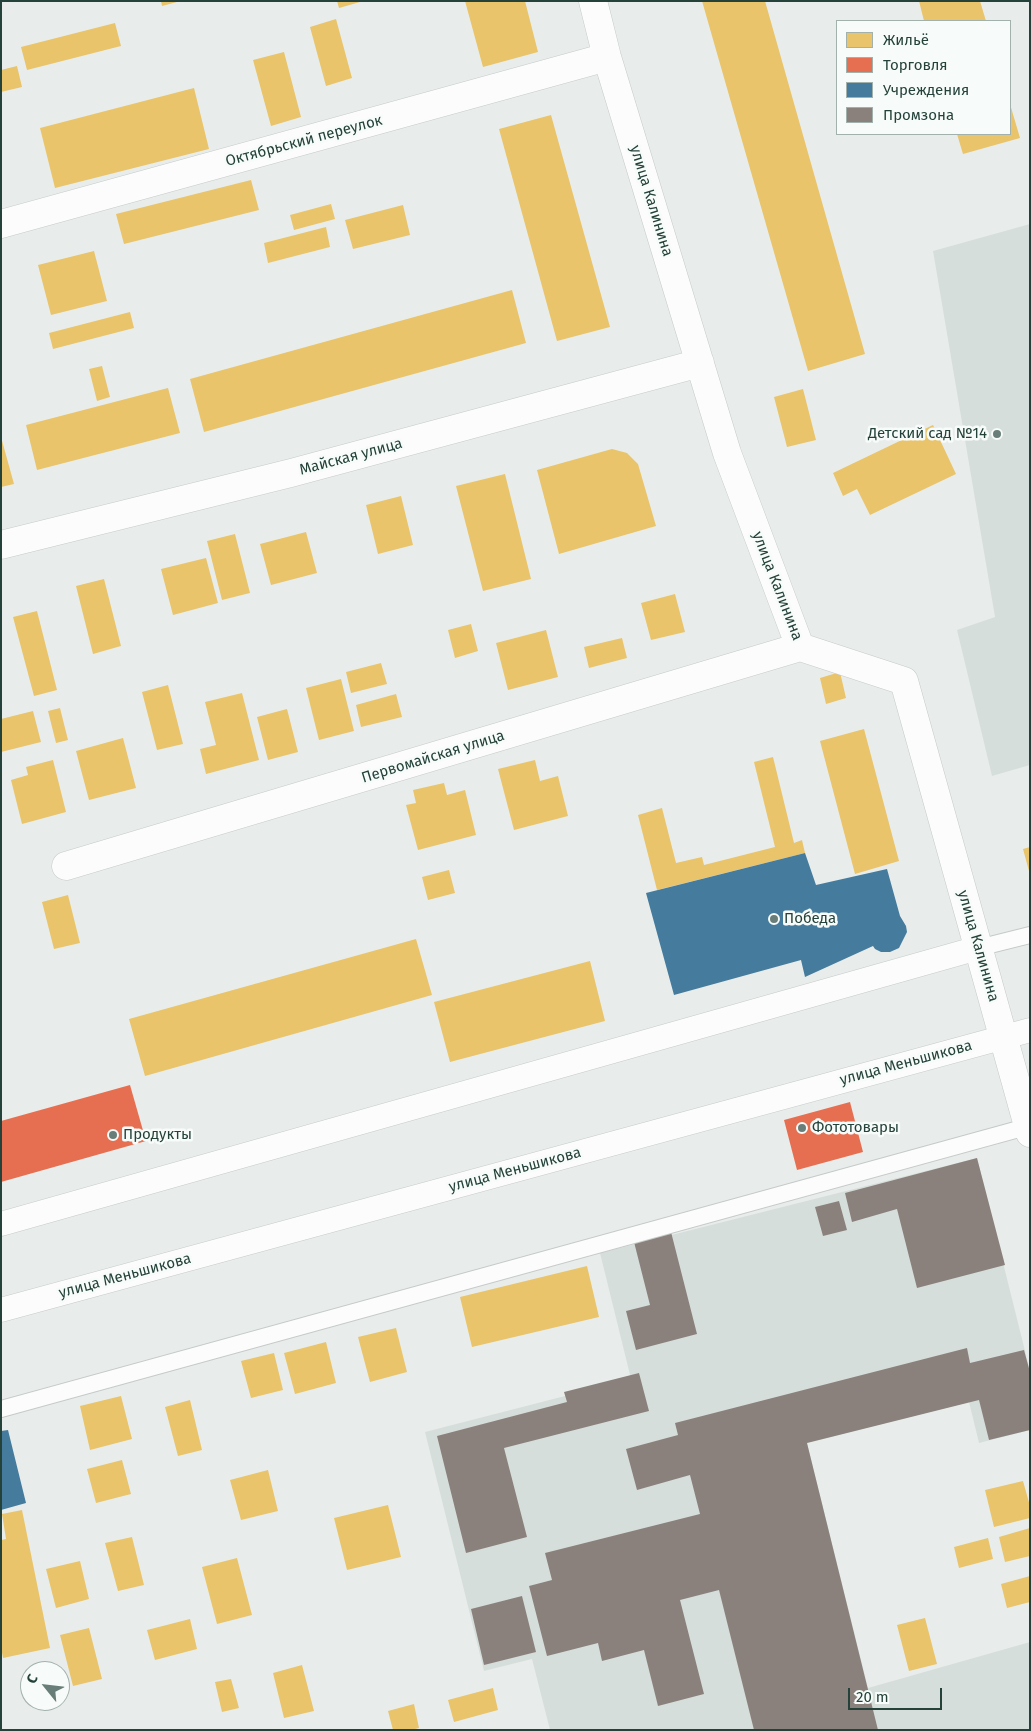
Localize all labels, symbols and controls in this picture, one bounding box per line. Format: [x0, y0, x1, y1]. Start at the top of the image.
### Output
legend [836, 20, 1011, 135]
text: Жильё [883, 31, 929, 49]
text: Торговля [883, 56, 948, 74]
text: Учреждения [883, 81, 969, 99]
text: Промзона [883, 106, 954, 124]
street label: Октябрьский переулок [224, 111, 384, 171]
street label: улица Калинина [626, 143, 676, 259]
place label: Детский сад №14 [868, 425, 987, 443]
marker: Детский сад №14 [991, 428, 1003, 440]
street label: Майская улица [298, 435, 404, 479]
street label: улица Калинина [748, 529, 806, 643]
street label: Первомайская улица [359, 727, 507, 787]
street label: улица Калинина [953, 888, 1003, 1004]
place label: Победа [784, 910, 836, 928]
marker: Победа [768, 913, 780, 925]
street label: улица Меньшикова [838, 1037, 974, 1089]
place label: Фототовары [812, 1119, 899, 1137]
marker: Фототовары [796, 1122, 808, 1134]
place label: Продукты [123, 1126, 192, 1144]
marker: Продукты [107, 1129, 119, 1141]
street label: улица Меньшикова [447, 1144, 583, 1196]
street label: улица Меньшикова [57, 1250, 193, 1302]
north arrow [20, 1661, 70, 1711]
text: С [23, 1671, 42, 1687]
scale bar [851, 1678, 945, 1710]
text: 20 m [856, 1688, 889, 1706]

